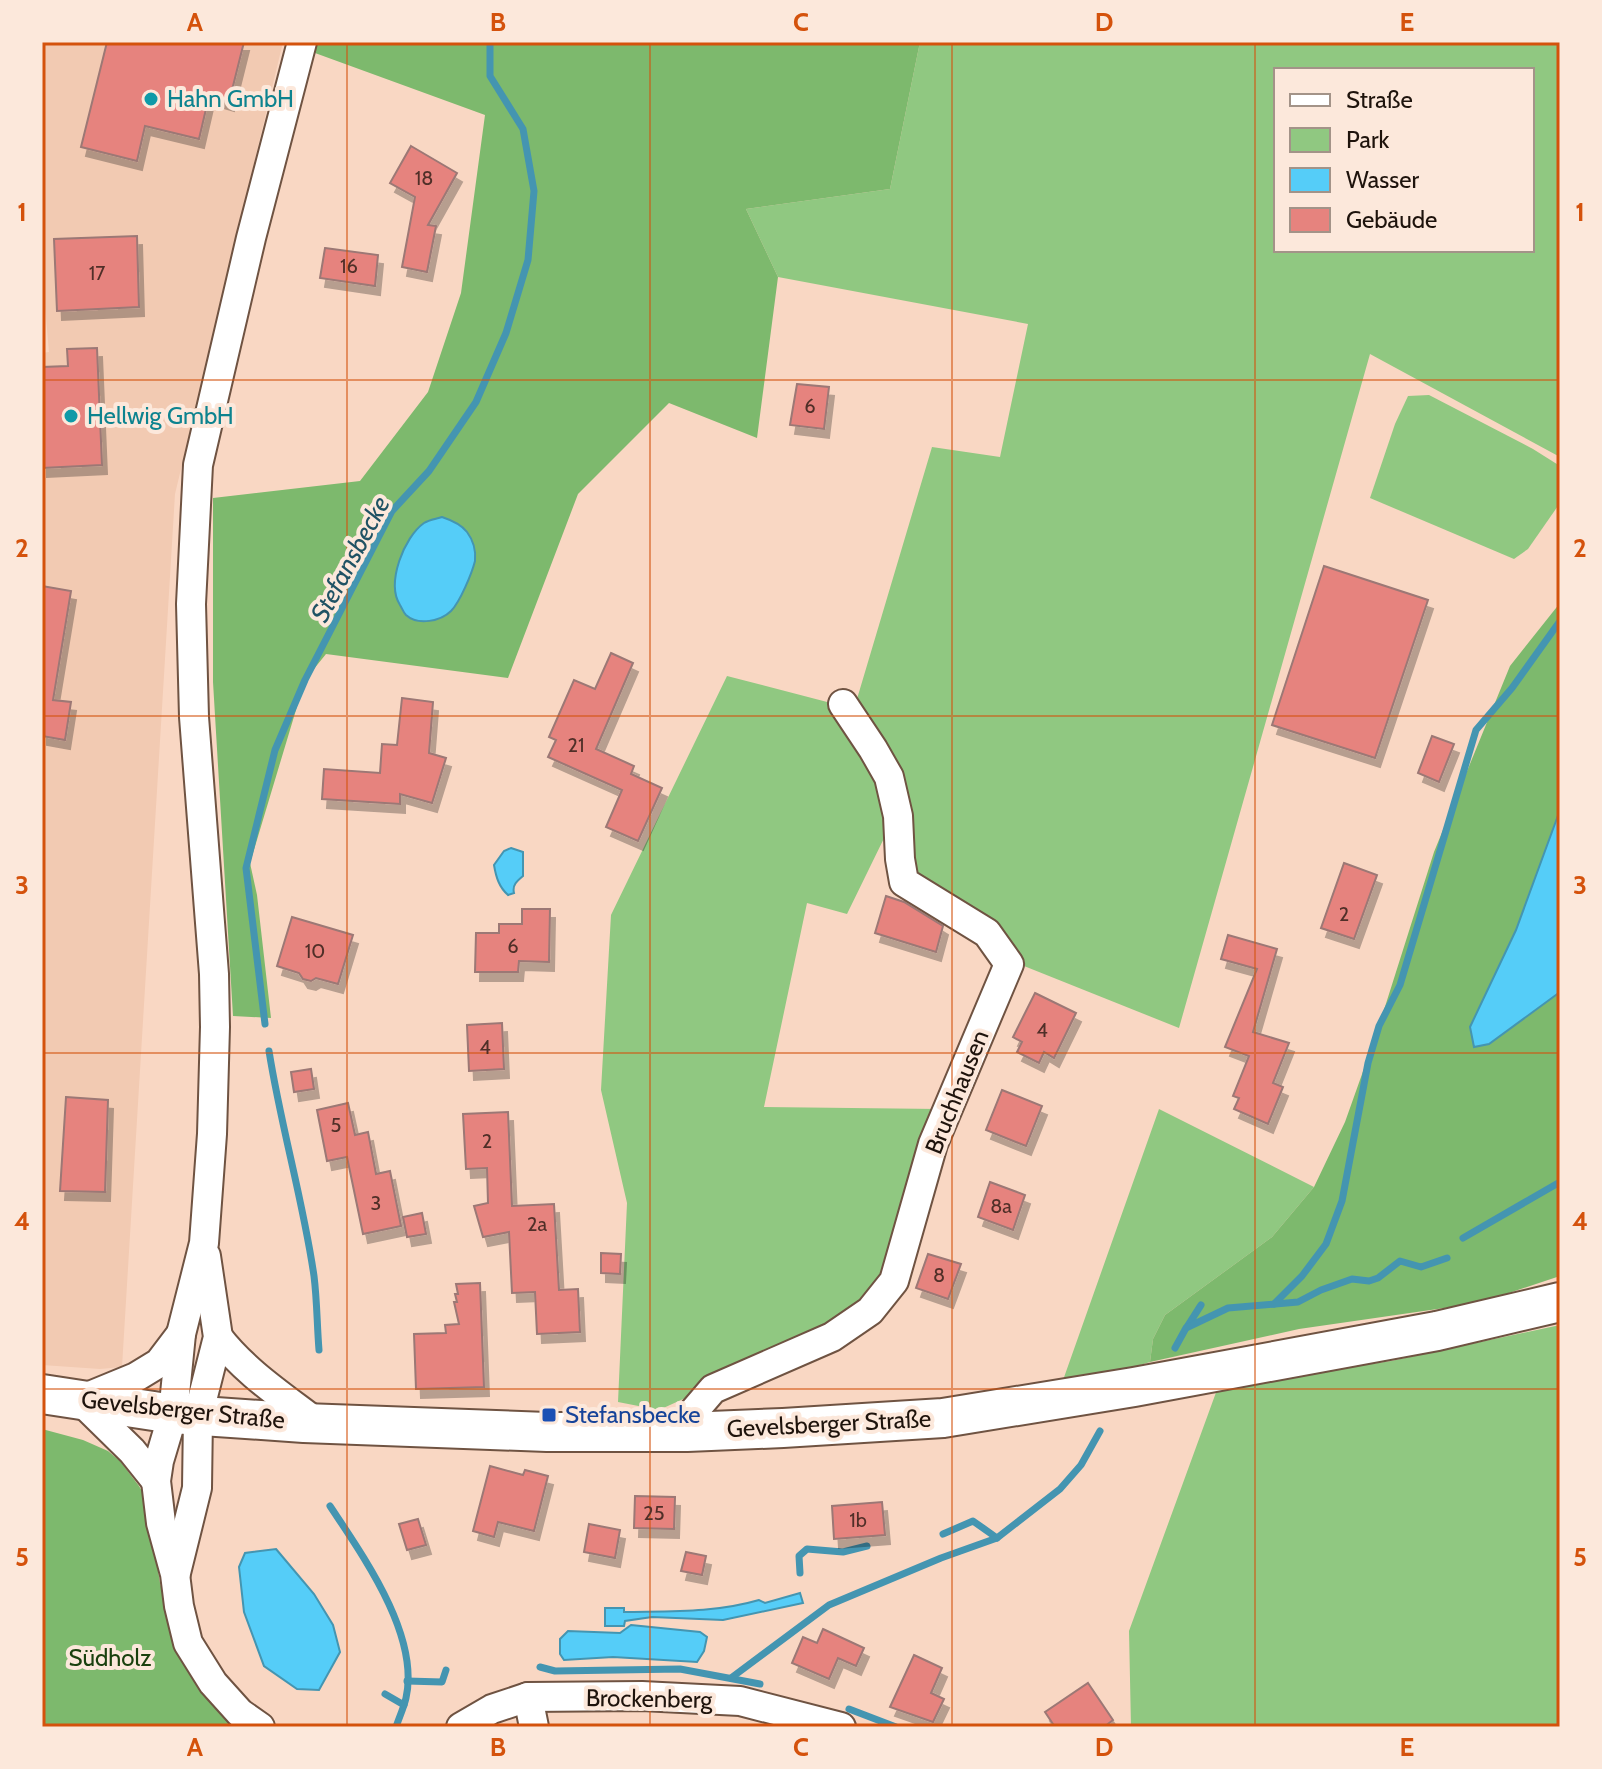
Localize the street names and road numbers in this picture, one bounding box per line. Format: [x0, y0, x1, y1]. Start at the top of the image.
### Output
street label: Bruchhausen [919, 1026, 995, 1158]
street label: Gevelsberger Straße [80, 1384, 286, 1435]
street label: Gevelsberger Straße [726, 1404, 932, 1443]
street label: Brockenberg [586, 1683, 714, 1714]

